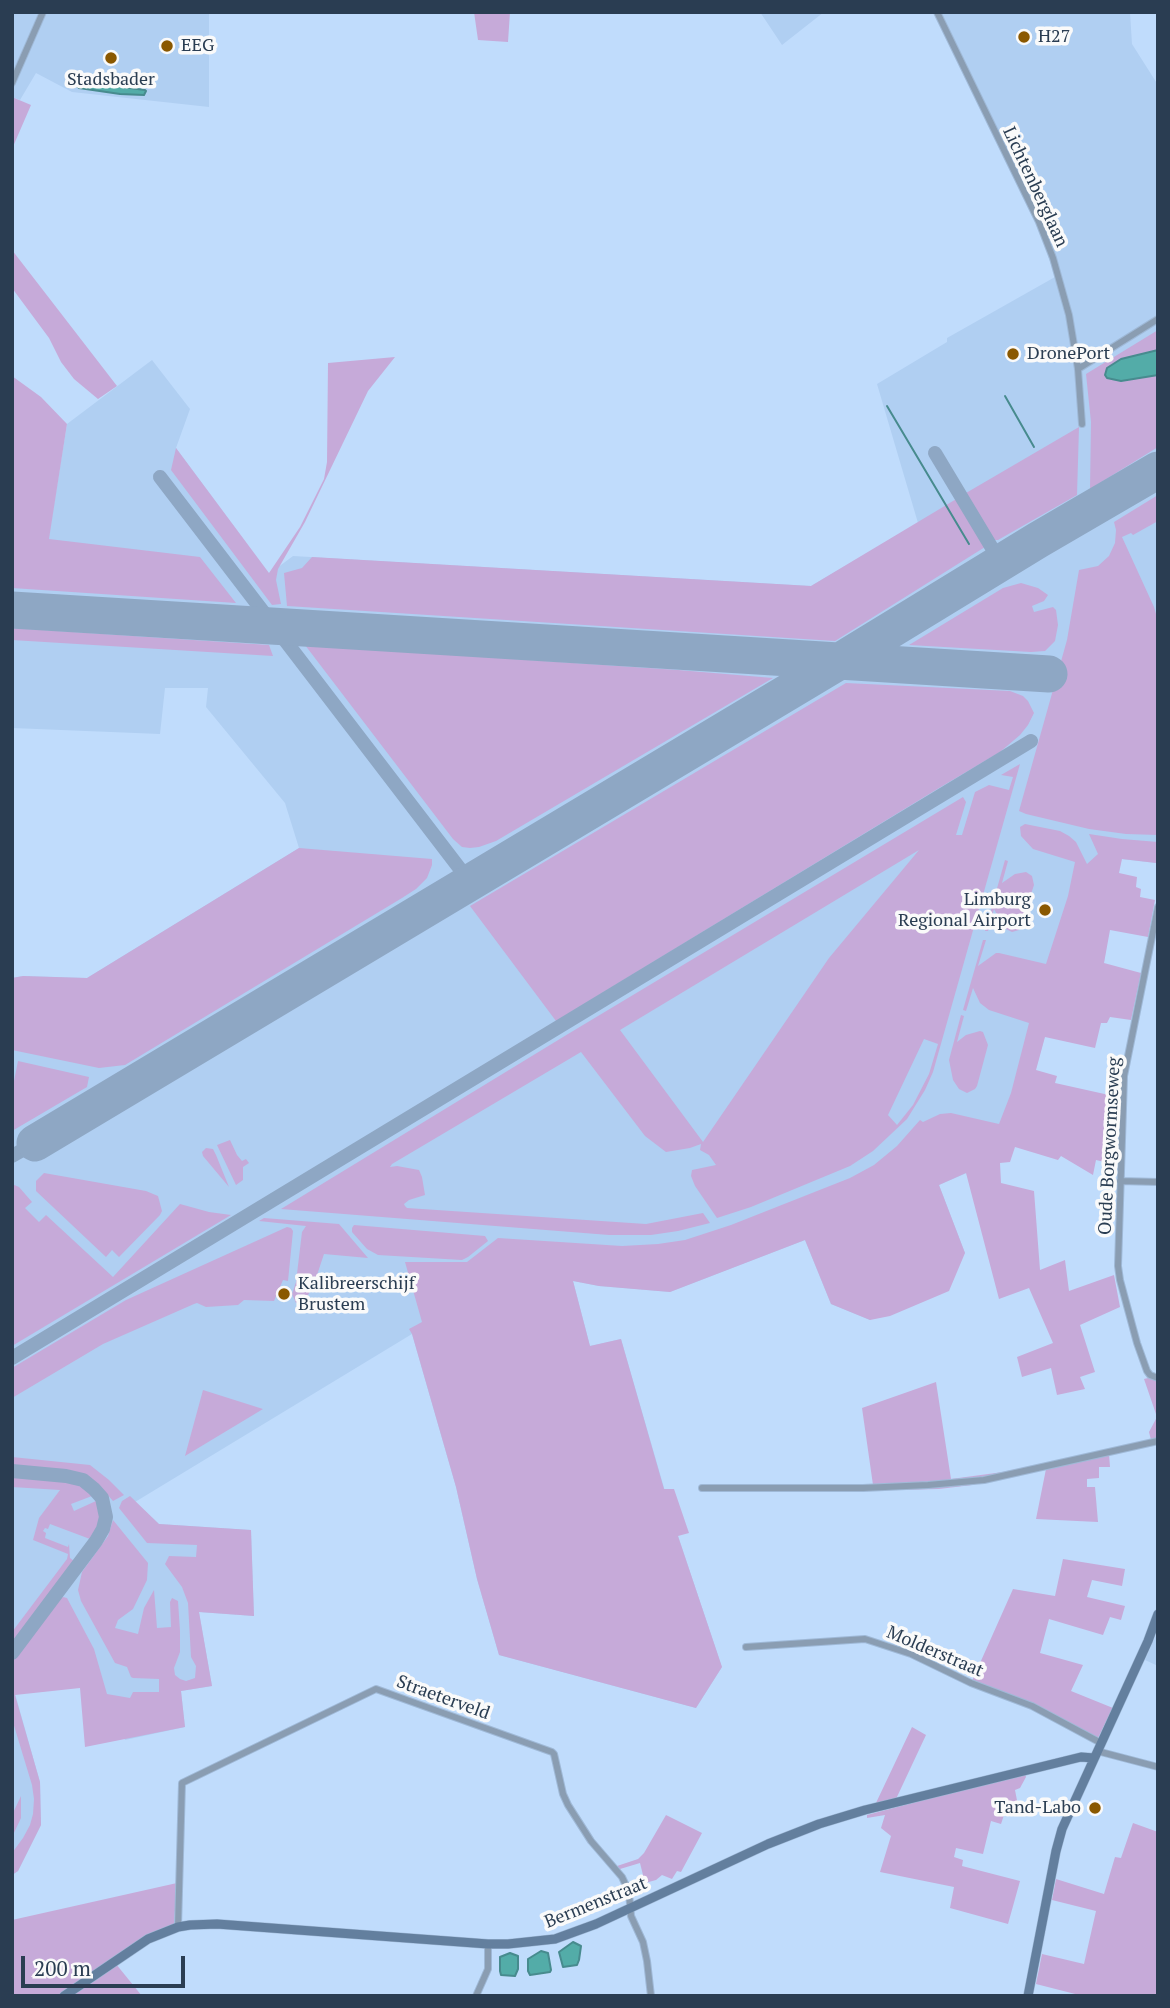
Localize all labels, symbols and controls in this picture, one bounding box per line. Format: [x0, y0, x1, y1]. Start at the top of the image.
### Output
place label: H27 [1038, 26, 1070, 48]
marker: H27 [1016, 29, 1032, 45]
place label: EEG [181, 35, 214, 57]
marker: EEG [159, 38, 175, 54]
marker: Stadsbader [103, 50, 119, 66]
place label: Stadsbader [67, 69, 155, 91]
street label: Lichtenberglaan [998, 123, 1072, 251]
place label: DronePort [1027, 343, 1110, 365]
marker: DronePort [1005, 346, 1021, 362]
place label: Limburg Regional Airport [898, 889, 1031, 932]
marker: Limburg Regional Airport [1037, 902, 1053, 918]
street label: Oude Borgwormseweg [1095, 1057, 1125, 1235]
place label: Kalibreerschijf Brustem [298, 1273, 415, 1316]
marker: Kalibreerschijf Brustem [276, 1286, 292, 1302]
street label: Molderstraat [883, 1622, 987, 1682]
street label: Straeterveld [393, 1671, 493, 1725]
place label: Tand-Labo [994, 1797, 1081, 1819]
marker: Tand-Labo [1087, 1800, 1103, 1816]
street label: Bermenstraat [542, 1873, 650, 1933]
scale bar [24, 1941, 189, 1985]
text: 200 m [34, 1954, 91, 1982]

